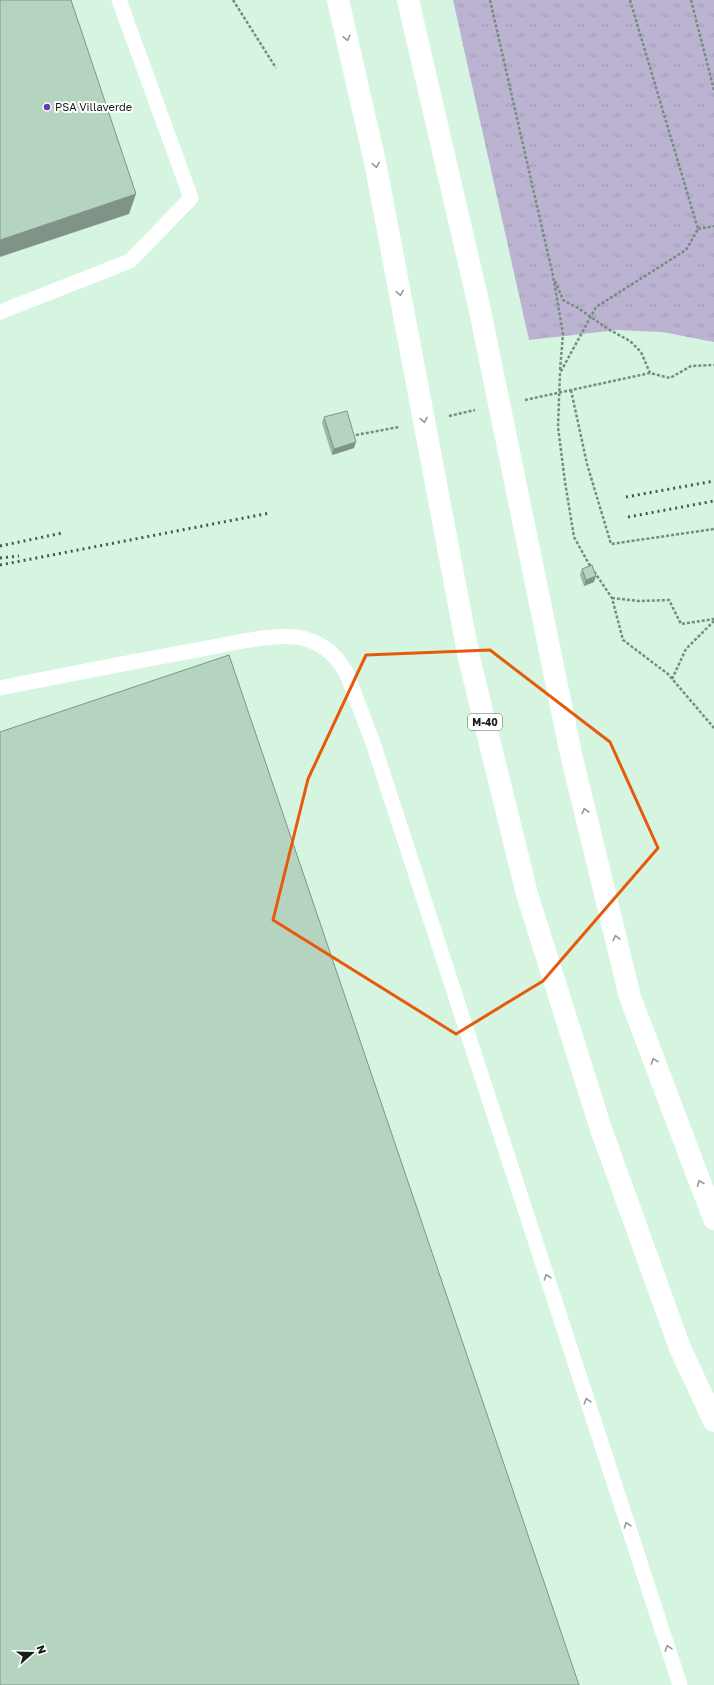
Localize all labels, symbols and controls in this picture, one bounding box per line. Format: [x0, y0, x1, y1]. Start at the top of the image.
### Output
one-way arrow [343, 35, 351, 41]
place label: PSA Villaverde [55, 100, 132, 113]
marker: PSA Villaverde [42, 102, 52, 112]
one-way arrow [371, 162, 379, 168]
one-way arrow [395, 289, 403, 296]
one-way arrow [419, 417, 427, 423]
road number: M-40 [468, 714, 502, 730]
one-way arrow [581, 808, 590, 815]
one-way arrow [612, 934, 620, 941]
one-way arrow [650, 1058, 659, 1065]
one-way arrow [696, 1180, 704, 1187]
one-way arrow [543, 1274, 552, 1281]
one-way arrow [583, 1398, 592, 1405]
one-way arrow [624, 1521, 632, 1528]
north arrow [12, 1633, 52, 1673]
text: N [34, 1643, 49, 1656]
one-way arrow [664, 1645, 673, 1652]

